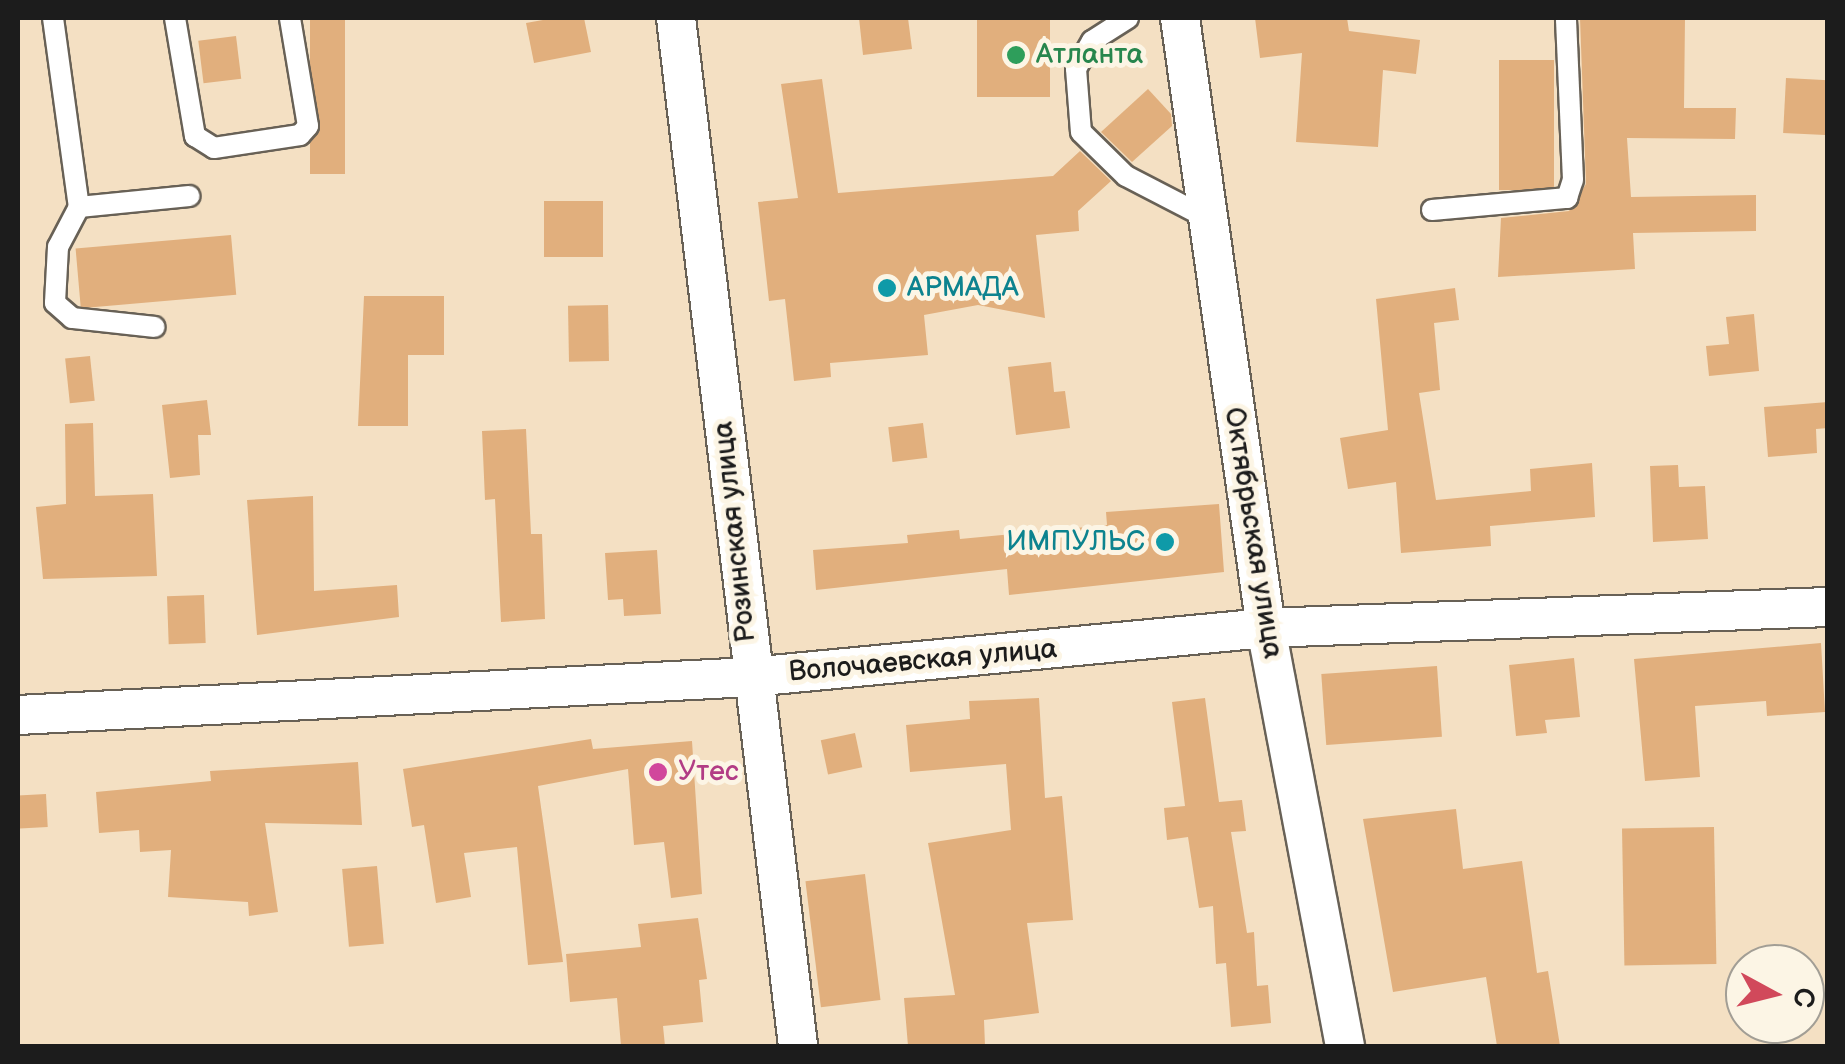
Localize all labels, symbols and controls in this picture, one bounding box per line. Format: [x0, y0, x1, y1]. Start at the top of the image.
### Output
place label: Атланта [1036, 38, 1143, 72]
marker: Атланта [1005, 44, 1027, 66]
place label: АРМАДА [907, 271, 1019, 305]
marker: АРМАДА [876, 277, 898, 299]
street label: Октябрьская улица [1217, 405, 1289, 661]
street label: Розинская улица [707, 420, 763, 644]
place label: ИМПУЛЬС [1006, 525, 1145, 559]
marker: ИМПУЛЬС [1154, 531, 1176, 553]
street label: Волочаевская улица [787, 633, 1059, 689]
place label: Утес [678, 755, 739, 789]
marker: Утес [647, 761, 669, 783]
north arrow [1725, 944, 1825, 1044]
text: С [1786, 986, 1821, 1009]

